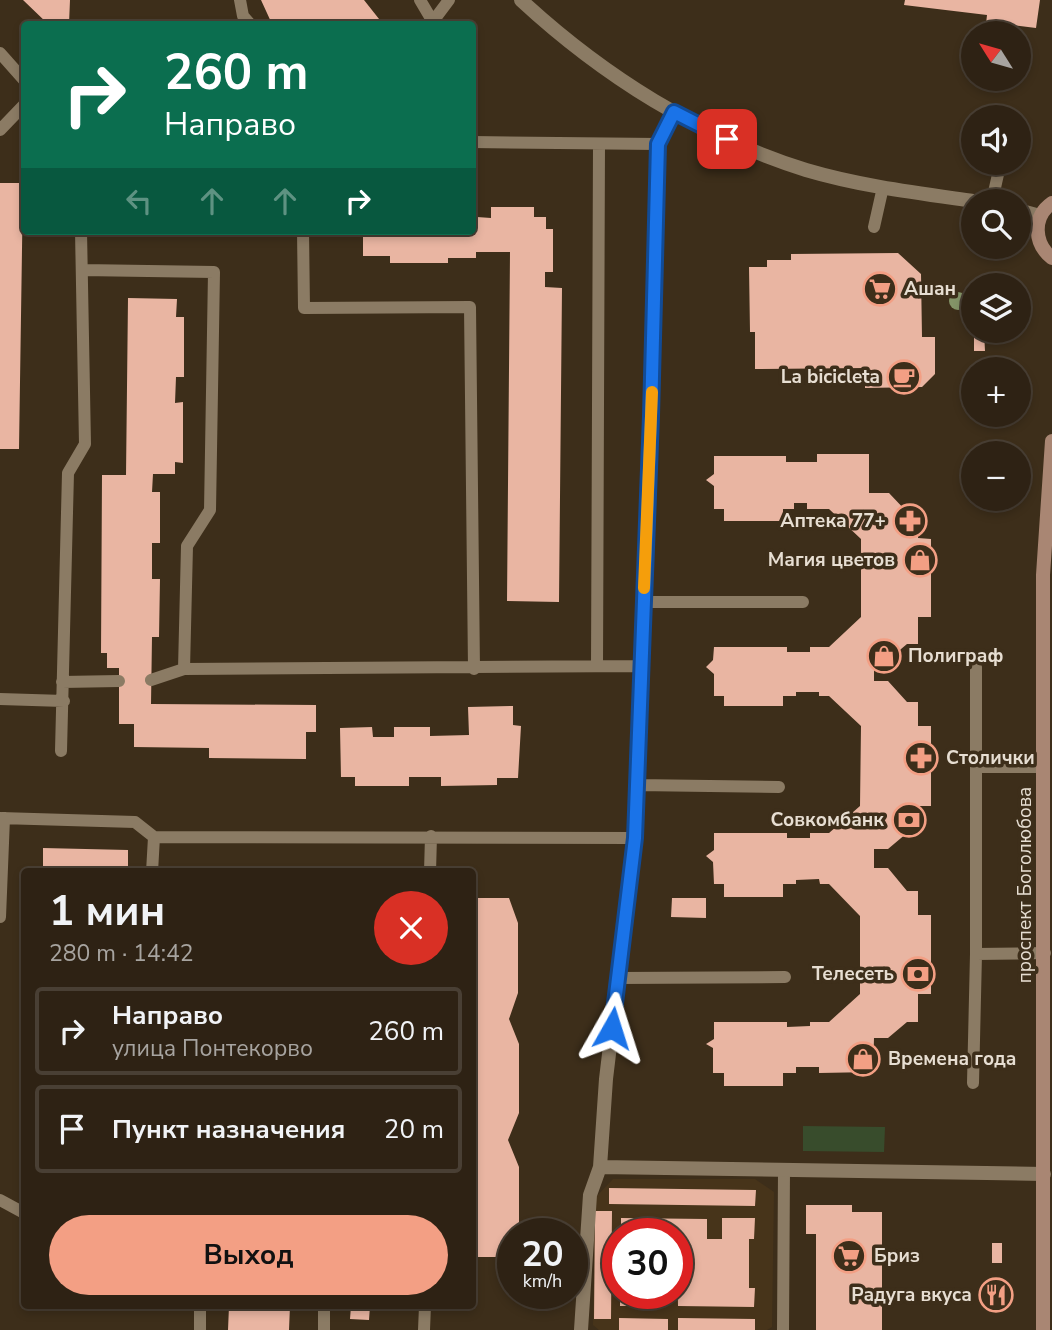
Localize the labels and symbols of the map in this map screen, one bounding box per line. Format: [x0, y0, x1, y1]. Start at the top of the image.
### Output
north arrow [961, 21, 1031, 91]
pin [697, 109, 757, 169]
supermarket icon: Ашан [861, 270, 899, 308]
place label: Ашан [904, 276, 956, 302]
cafe icon: La bicicleta [885, 358, 923, 396]
place label: La bicicleta [781, 364, 880, 390]
pharmacy icon: Аптека 77+ [891, 502, 929, 540]
place label: Аптека 77+ [780, 508, 886, 534]
shop icon: Магия цветов [901, 541, 939, 579]
place label: Магия цветов [768, 547, 895, 573]
shop icon: Полиграф [865, 637, 903, 675]
place label: Полиграф [908, 643, 1003, 669]
pharmacy icon: Столички [902, 739, 940, 777]
place label: Столички [946, 745, 1035, 771]
street label: проспект Боголюбова [1012, 787, 1038, 983]
bank icon: Совкомбанк [890, 801, 928, 839]
place label: Совкомбанк [770, 807, 884, 833]
bank icon: Телесеть [899, 955, 937, 993]
place label: Телесеть [812, 961, 894, 987]
position arrow [575, 991, 649, 1065]
shop icon: Времена года [844, 1040, 882, 1078]
place label: Времена года [888, 1046, 1017, 1072]
speed limit sign: 30 [602, 1218, 693, 1309]
supermarket icon: Бриз [830, 1237, 868, 1275]
place label: Бриз [874, 1243, 920, 1269]
restaurant icon: Радуга вкуса [977, 1276, 1015, 1314]
place label: Радуга вкуса [851, 1282, 972, 1308]

